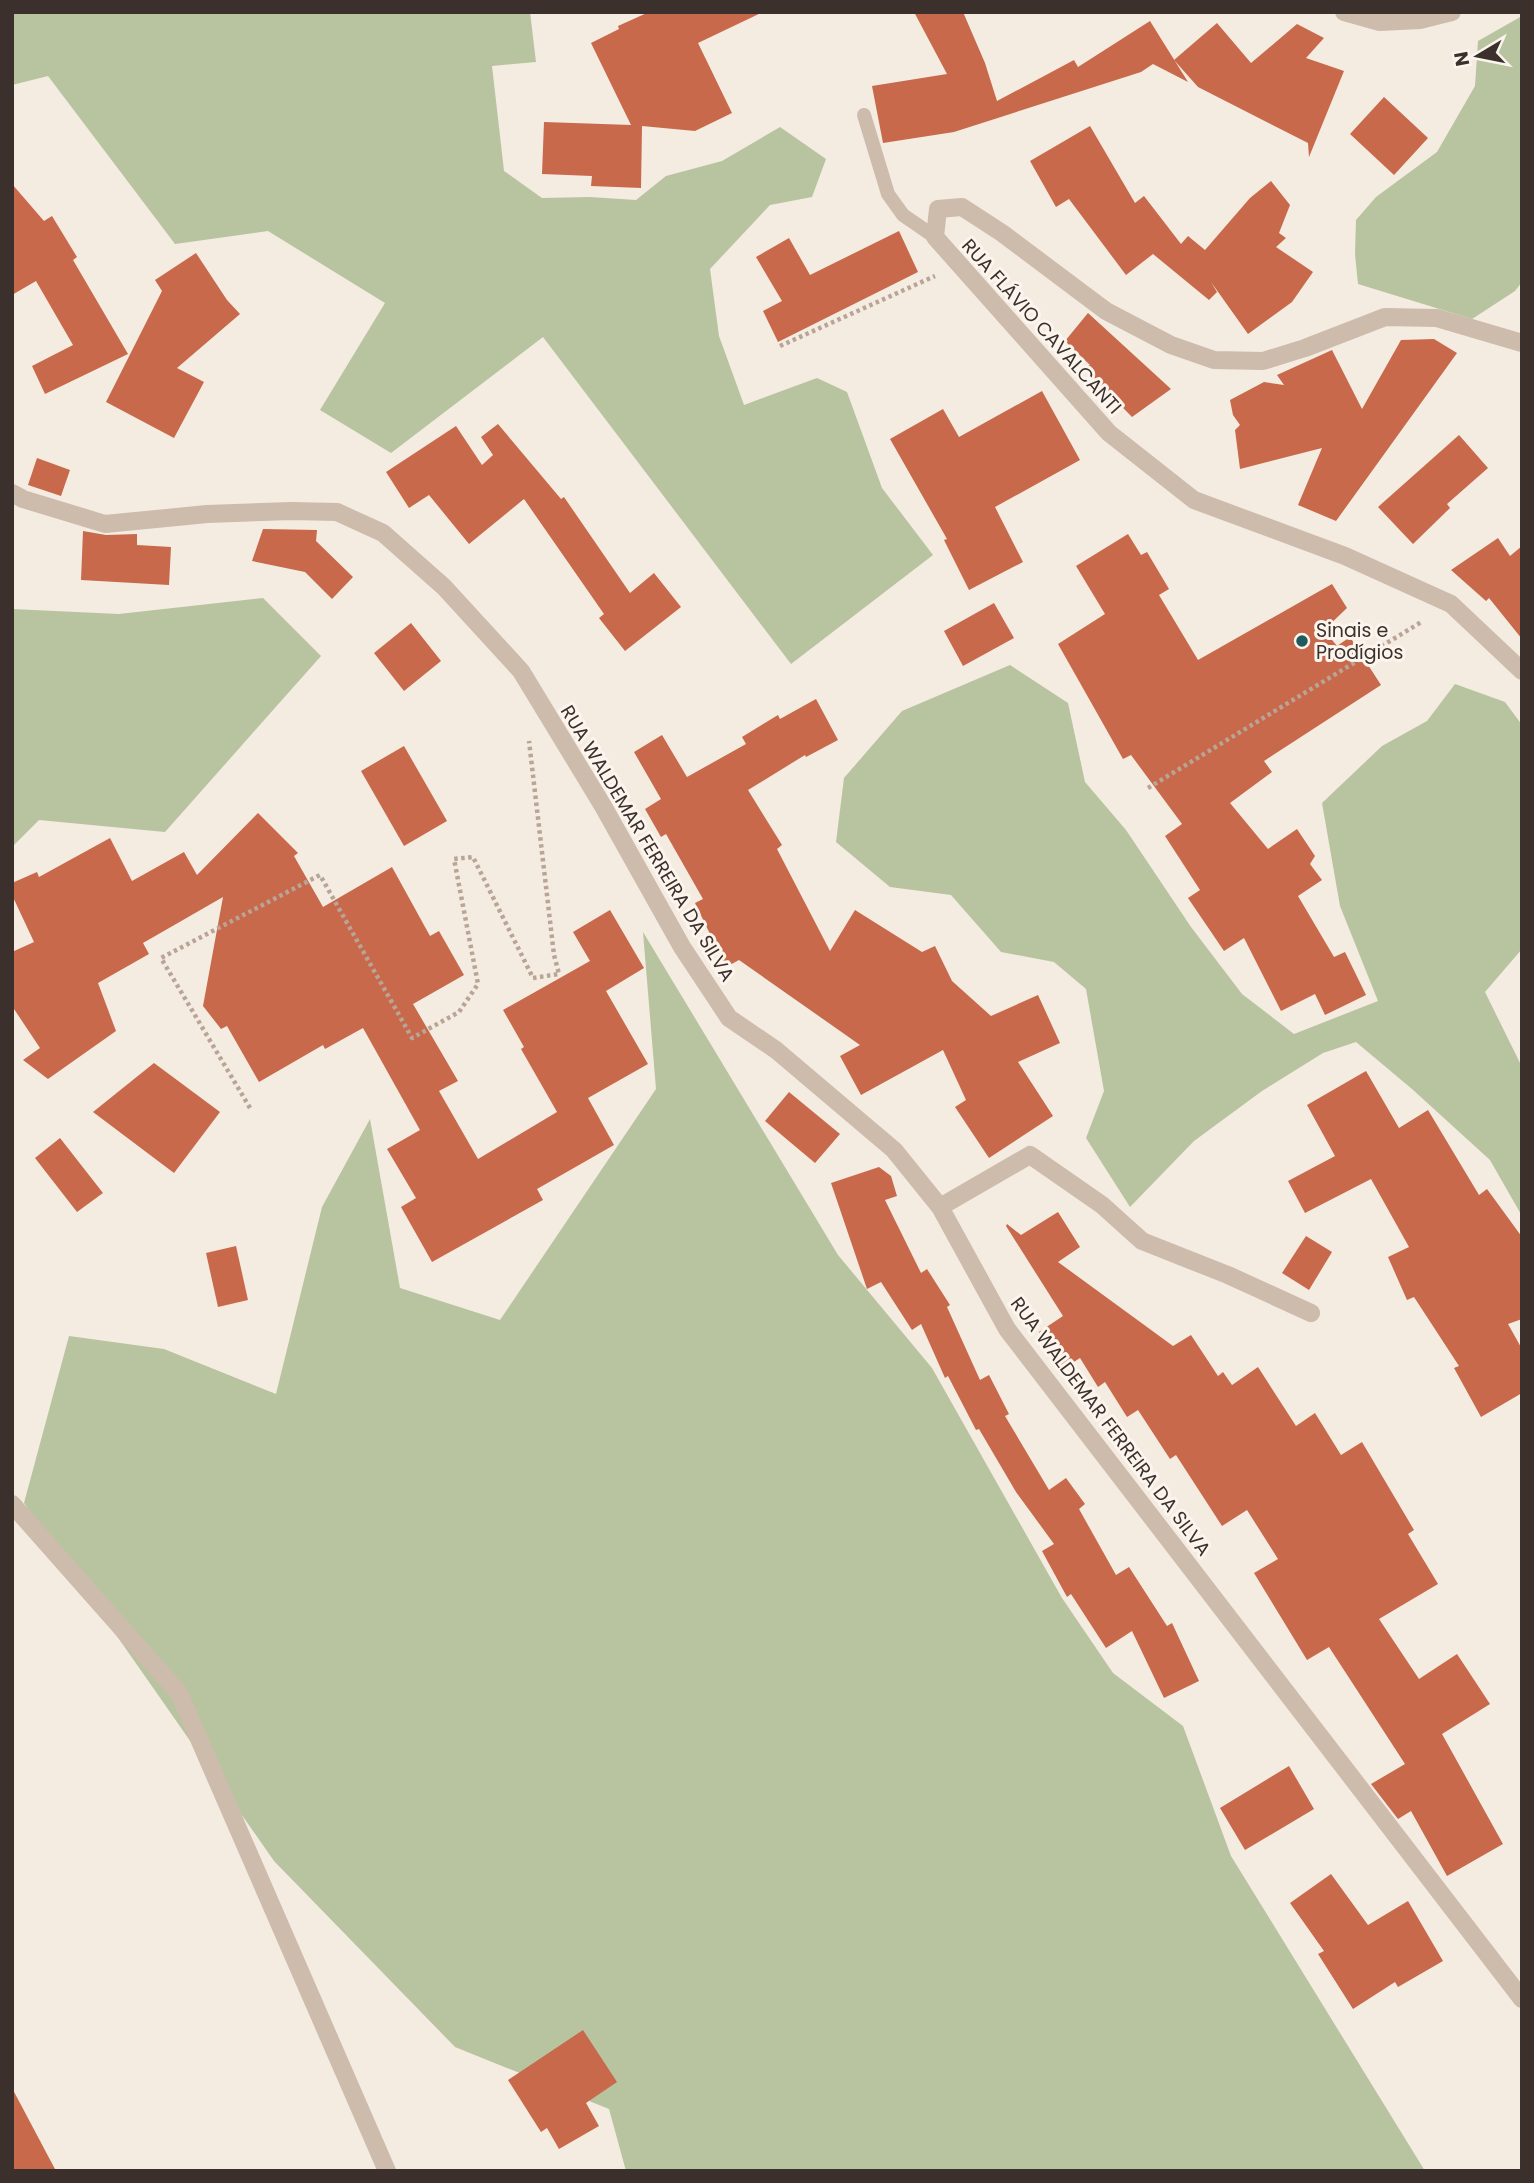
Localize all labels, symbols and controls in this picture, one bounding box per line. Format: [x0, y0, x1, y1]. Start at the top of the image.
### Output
north arrow [1443, 21, 1513, 91]
text: N [1447, 49, 1476, 68]
street label: RUA FLÁVIO CAVALCANTI [955, 233, 1128, 420]
place label: Sinais e Prodígios [1316, 617, 1403, 666]
marker: Sinais e Prodígios [1294, 633, 1310, 649]
street label: RUA WALDEMAR FERREIRA DA SILVA [554, 700, 741, 987]
street label: RUA WALDEMAR FERREIRA DA SILVA [1004, 1291, 1217, 1562]

